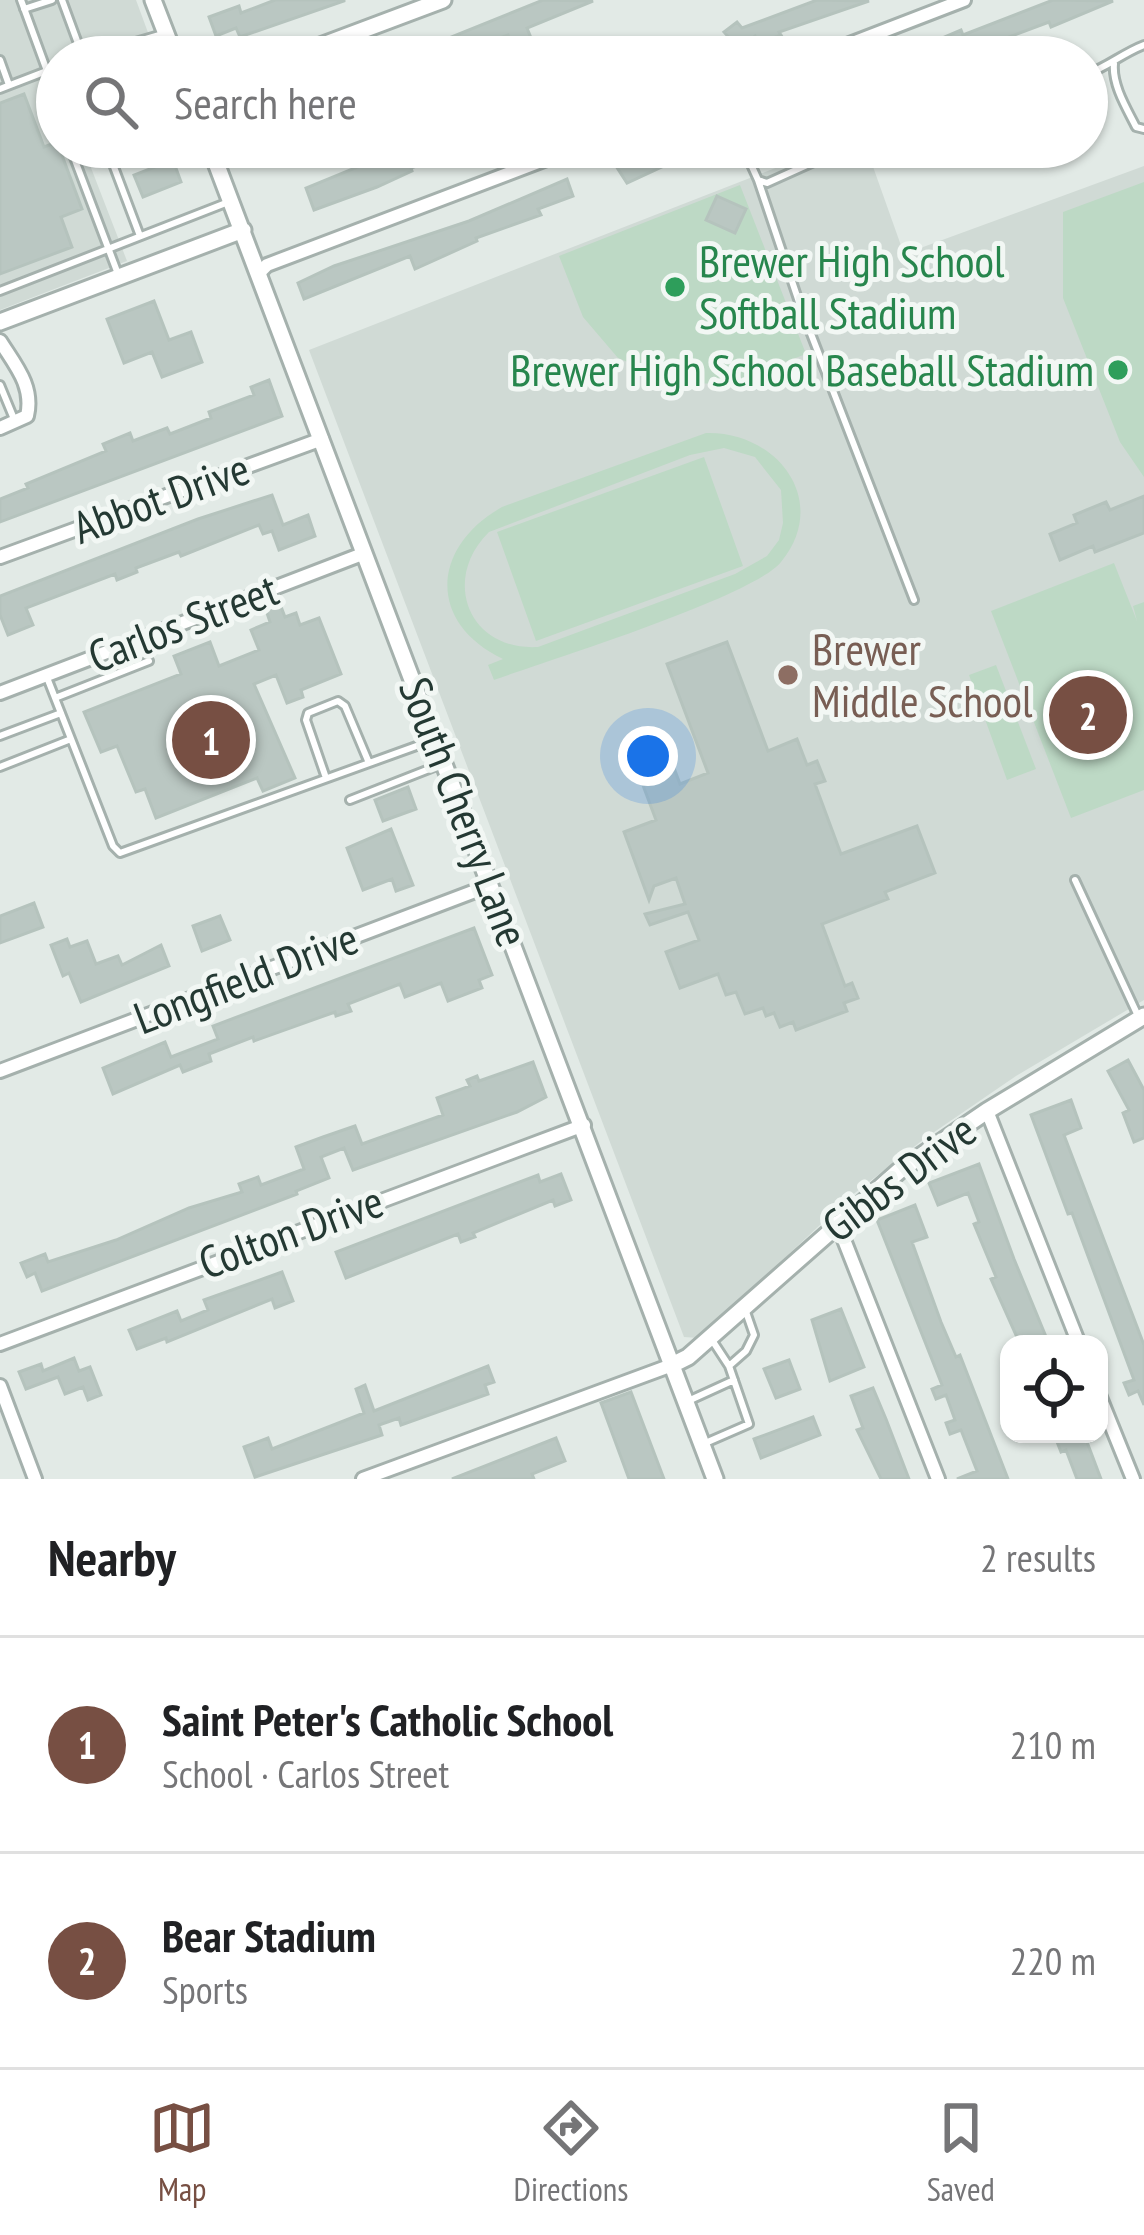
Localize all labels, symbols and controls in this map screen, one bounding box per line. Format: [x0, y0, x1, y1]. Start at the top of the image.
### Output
search box [36, 36, 1108, 168]
icon: search [78, 69, 144, 135]
text: Search here [174, 73, 357, 131]
place label: Brewer High School Softball Stadium [699, 231, 1005, 341]
marker: Brewer High School Softball Stadium [662, 274, 688, 300]
place label: Brewer High School Baseball Stadium [510, 340, 1094, 398]
marker: Brewer High School Baseball Stadium [1105, 357, 1131, 383]
street label: Abbot Drive [65, 438, 257, 556]
street label: Carlos Street [80, 559, 286, 685]
place label: Brewer Middle School [812, 619, 1033, 729]
marker: Brewer Middle School [775, 662, 801, 688]
street label: South Cherry Lane [387, 669, 543, 954]
pin: 2 [1049, 670, 1127, 760]
pin: 1 [172, 695, 250, 785]
your location [618, 726, 678, 786]
street label: Longfield Drive [126, 908, 366, 1046]
street label: Gibbs Drive [810, 1101, 987, 1254]
street label: Colton Drive [191, 1171, 391, 1291]
map controls [1000, 1335, 1108, 1443]
button: locate [1000, 1335, 1108, 1443]
text: Nearby [48, 1524, 176, 1590]
text: 2 results [980, 1532, 1096, 1583]
text: Saint Peter's Catholic School [162, 1690, 613, 1748]
text: 1 [78, 1719, 96, 1770]
text: 210 m [1010, 1719, 1096, 1770]
text: School · Carlos Street [162, 1748, 449, 1799]
text: Bear Stadium [162, 1906, 376, 1964]
text: 2 [78, 1935, 96, 1986]
text: 220 m [1010, 1935, 1096, 1986]
text: Sports [162, 1964, 248, 2015]
tab: Map [149, 2095, 215, 2210]
tab: Directions [514, 2095, 628, 2210]
tab: Saved [927, 2095, 995, 2210]

